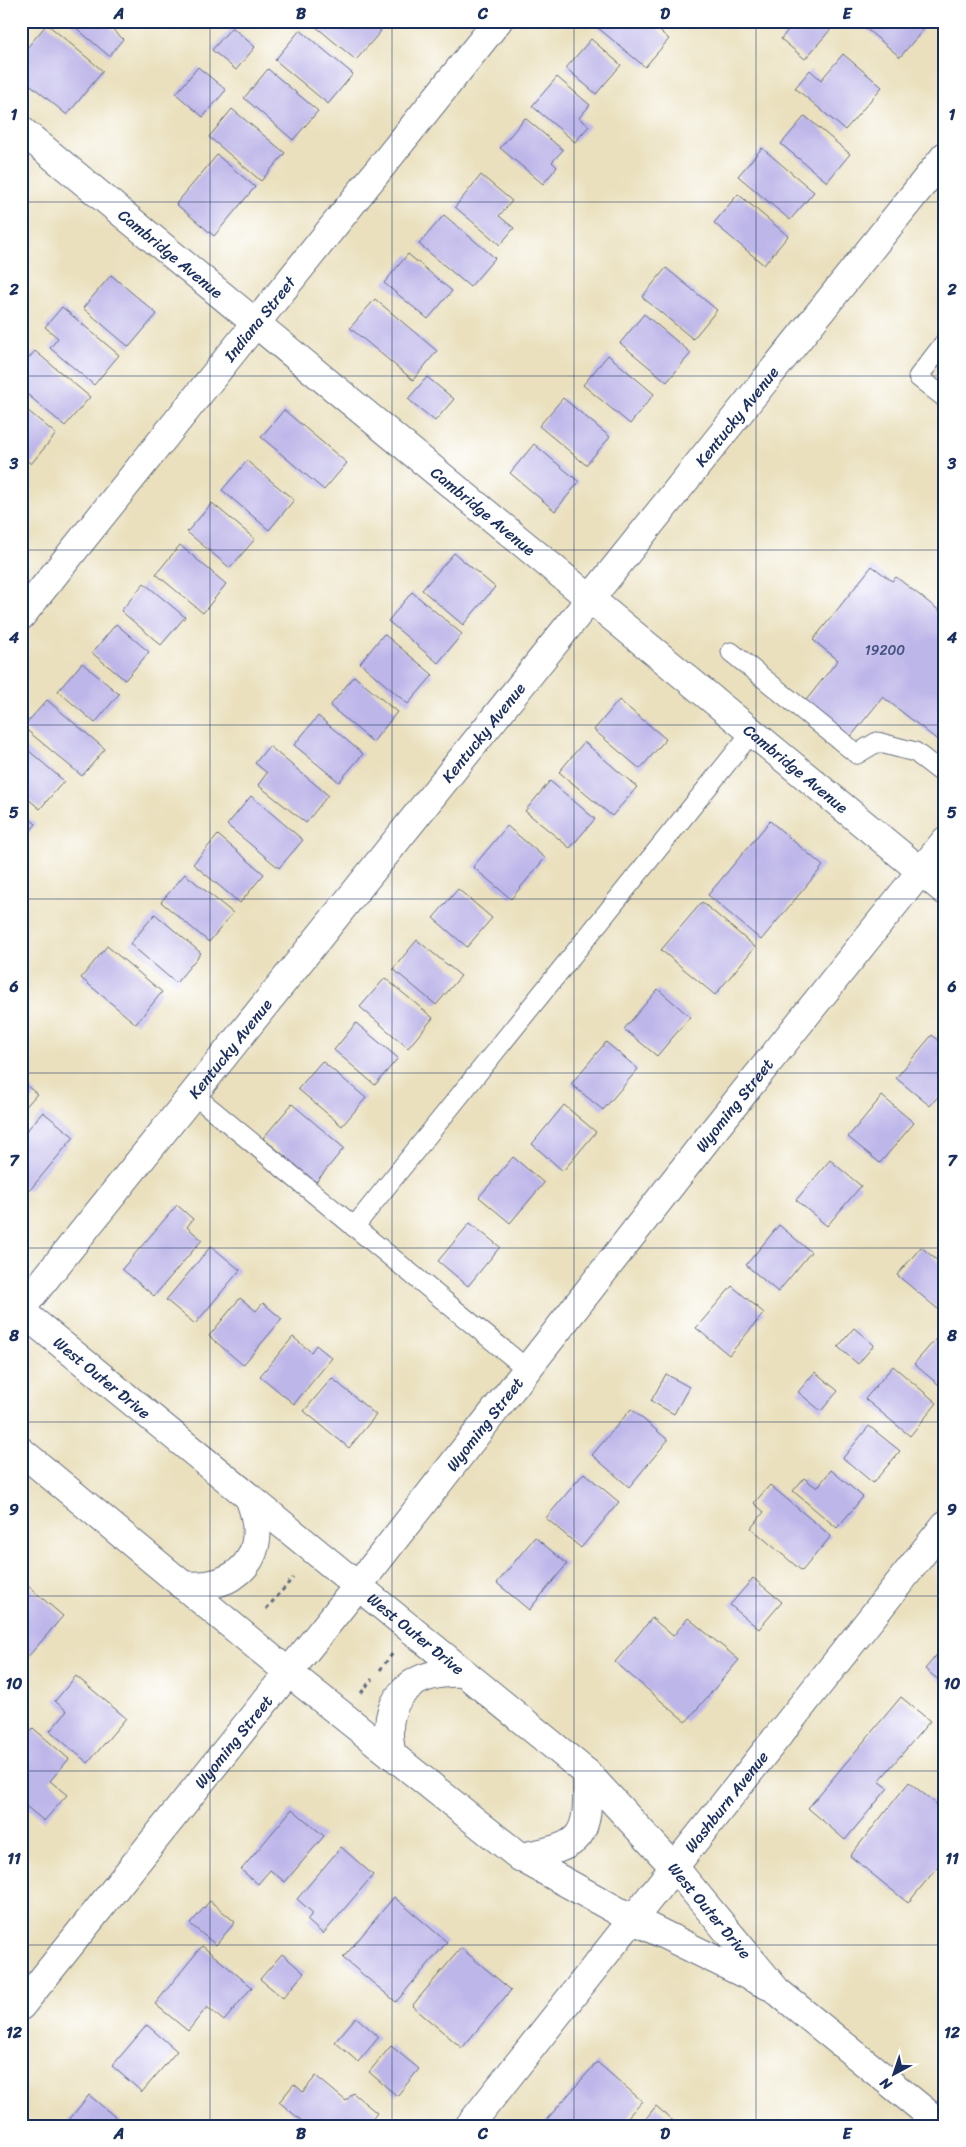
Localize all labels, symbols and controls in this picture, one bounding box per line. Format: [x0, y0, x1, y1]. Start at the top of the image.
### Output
text: A [113, 0, 124, 28]
text: B [296, 0, 307, 28]
text: C [477, 0, 489, 28]
text: D [660, 0, 670, 28]
text: E [843, 0, 853, 28]
text: 1 [11, 100, 18, 129]
text: 1 [949, 100, 956, 129]
street label: Cambridge Avenue [112, 201, 230, 306]
street label: Indiana Street [215, 269, 303, 369]
text: 2 [8, 275, 19, 304]
text: 2 [946, 275, 957, 304]
street label: Kentucky Avenue [687, 359, 786, 473]
text: 3 [9, 449, 19, 478]
text: 3 [947, 449, 957, 478]
street label: Cambridge Avenue [424, 458, 543, 563]
text: 4 [8, 623, 19, 652]
text: 4 [946, 623, 957, 652]
house number: 19200 [865, 638, 905, 663]
street label: Kentucky Avenue [434, 675, 533, 789]
street label: Cambridge Avenue [737, 716, 855, 821]
text: 5 [9, 798, 19, 827]
text: 5 [947, 798, 957, 827]
text: 6 [8, 972, 19, 1001]
text: 6 [946, 972, 957, 1001]
street label: Kentucky Avenue [180, 991, 280, 1105]
street label: Wyoming Street [687, 1052, 781, 1158]
text: 7 [9, 1146, 20, 1175]
text: 7 [947, 1146, 958, 1175]
text: 8 [8, 1321, 19, 1350]
text: 8 [946, 1321, 957, 1350]
street label: West Outer Drive [47, 1328, 158, 1426]
street label: Wyoming Street [438, 1370, 531, 1478]
text: 9 [9, 1495, 19, 1524]
text: 9 [947, 1495, 957, 1524]
street label: West Outer Drive [361, 1585, 471, 1682]
text: 10 [6, 1669, 22, 1698]
text: 10 [944, 1669, 960, 1698]
street label: Wyoming Street [186, 1688, 280, 1795]
street label: Washburn Avenue [676, 1744, 776, 1859]
text: 11 [7, 1844, 21, 1873]
text: 11 [945, 1844, 959, 1873]
street label: West Outer Drive [661, 1855, 759, 1965]
text: 12 [6, 2018, 23, 2047]
text: 12 [944, 2018, 961, 2047]
north arrow [868, 2050, 918, 2100]
text: N [874, 2071, 898, 2097]
text: A [113, 2119, 124, 2147]
text: B [296, 2119, 307, 2147]
text: C [477, 2119, 489, 2147]
text: D [660, 2119, 670, 2147]
text: E [843, 2119, 853, 2147]

